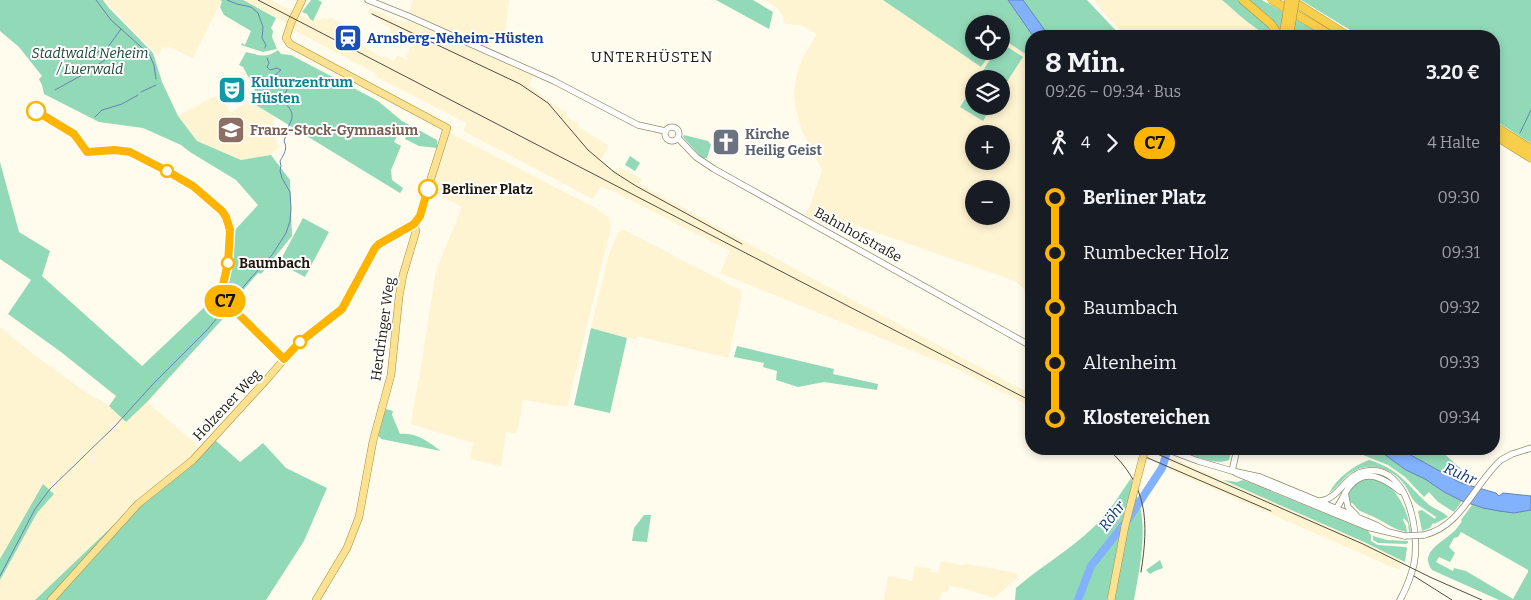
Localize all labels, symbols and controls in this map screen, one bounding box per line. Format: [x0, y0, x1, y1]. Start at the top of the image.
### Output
map controls [965, 15, 1010, 225]
button: locate [965, 15, 1010, 60]
station icon: Arnsberg-Neheim-Hüsten [333, 23, 363, 53]
place label: Arnsberg-Neheim-Hüsten [367, 30, 544, 47]
park label: Stadtwald Neheim / Luerwald [32, 45, 148, 78]
text: 8 Min. [1045, 46, 1125, 79]
district label: UNTERHÜSTEN [591, 48, 713, 66]
text: 3.20 € [1426, 61, 1480, 84]
button: layers [965, 70, 1010, 115]
place label: Kulturzentrum Hüsten [251, 74, 354, 107]
theatre icon: Kulturzentrum Hüsten [217, 75, 247, 105]
text: 09:26 – 09:34 · Bus [1045, 82, 1181, 101]
unlabelled marker [26, 101, 46, 121]
school or university icon: Franz-Stock-Gymnasium [216, 115, 246, 145]
place label: Franz-Stock-Gymnasium [250, 122, 419, 139]
button: + [965, 125, 1010, 170]
place label: Kirche Heilig Geist [745, 126, 822, 159]
church icon: Kirche Heilig Geist [711, 127, 741, 157]
icon: walk [1045, 129, 1073, 157]
icon: forward [1098, 129, 1126, 157]
text: C7 [1144, 132, 1165, 154]
text: 4 [1081, 133, 1090, 152]
text: 4 Halte [1427, 133, 1480, 152]
unlabelled marker [160, 164, 174, 178]
marker: Berliner Platz [418, 179, 438, 199]
button: − [965, 180, 1010, 225]
place label: Berliner Platz [442, 181, 533, 198]
text: Berliner Platz [1083, 186, 1206, 209]
text: 09:30 [1438, 188, 1480, 207]
street label: Bahnhofstraße [811, 204, 905, 266]
text: Rumbecker Holz [1083, 241, 1229, 264]
text: 09:31 [1441, 243, 1480, 262]
place label: Baumbach [239, 255, 310, 272]
marker: Baumbach [221, 256, 235, 270]
street label: Herdringer Weg [367, 276, 399, 382]
line badge: C7 [202, 285, 248, 317]
text: C7 [215, 290, 235, 312]
text: Baumbach [1083, 296, 1178, 319]
text: 09:32 [1439, 298, 1480, 317]
unlabelled marker [293, 335, 307, 349]
text: Altenheim [1083, 351, 1177, 374]
text: 09:33 [1439, 353, 1480, 372]
street label: Holzener Weg [190, 366, 265, 444]
text: Klostereichen [1083, 406, 1210, 429]
text: 09:34 [1439, 408, 1480, 427]
water label: Ruhr [1441, 459, 1480, 489]
water label: Röhr [1095, 497, 1130, 534]

